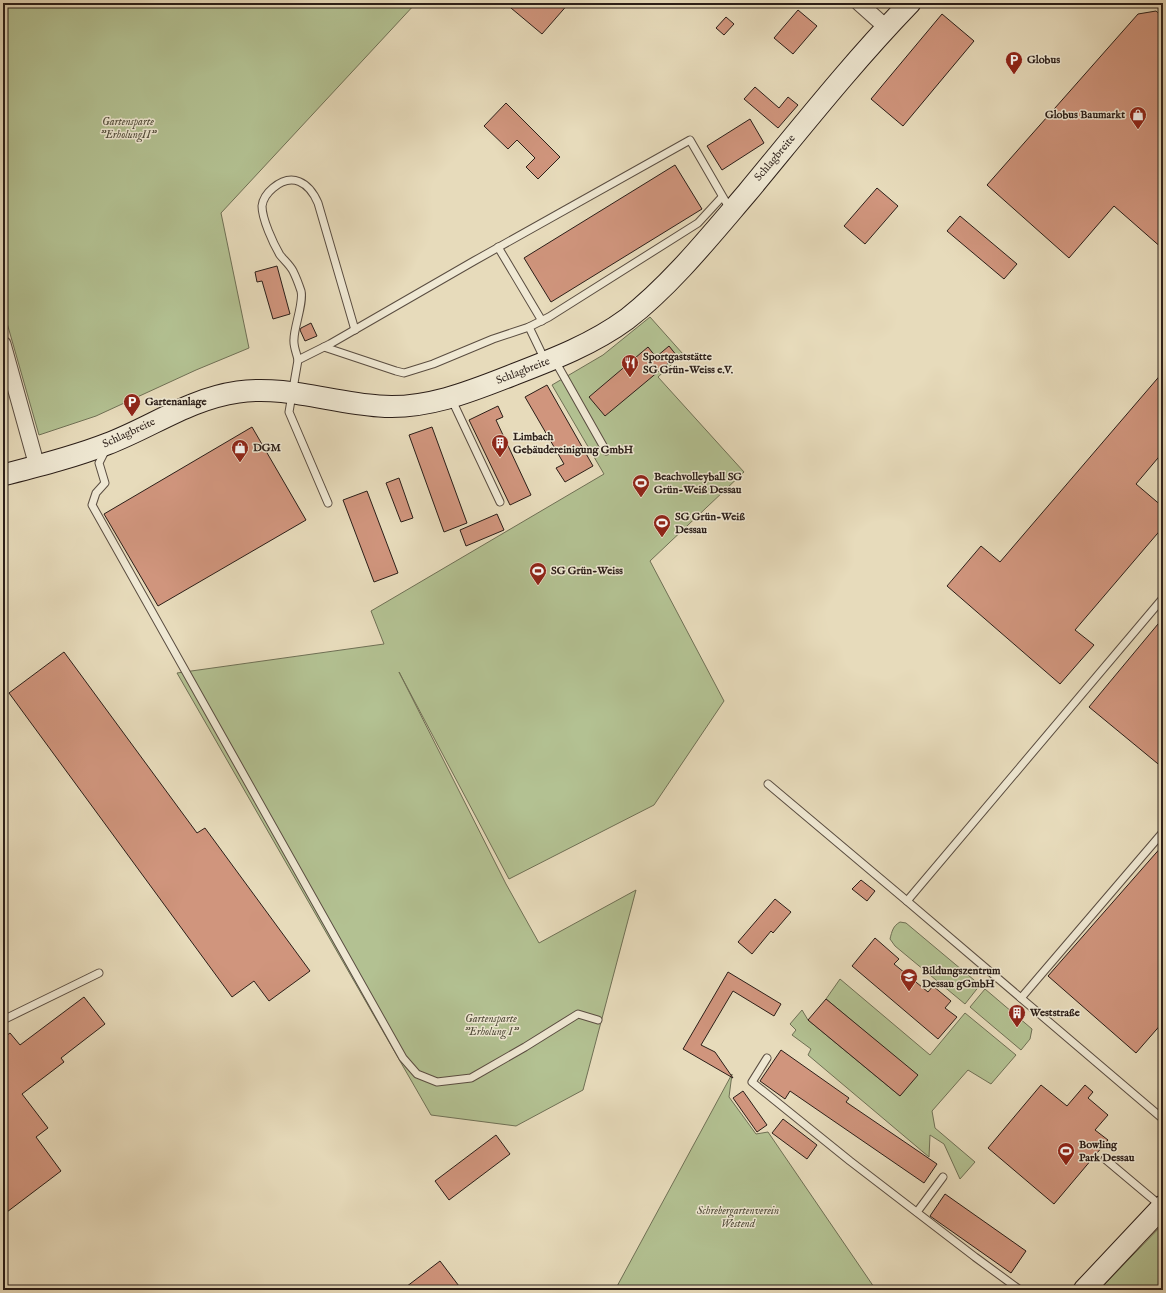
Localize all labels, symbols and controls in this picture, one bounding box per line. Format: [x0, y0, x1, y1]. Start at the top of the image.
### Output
parking icon: Globus [1004, 50, 1024, 75]
place label: Globus [1027, 53, 1060, 67]
shop icon: Globus Baumarkt [1128, 105, 1148, 130]
place label: Globus Baumarkt [1045, 108, 1125, 122]
park label: Gartensparte "ErholungII" [100, 115, 158, 143]
street label: Schlagbreite [751, 132, 799, 184]
place label: Sportgaststätte SG Grün-Weiss e.V. [643, 350, 734, 377]
restaurant icon: Sportgaststätte SG Grün-Weiss e.V. [620, 353, 640, 378]
street label: Schlagbreite [494, 354, 552, 388]
parking icon: Gartenanlage [122, 392, 142, 417]
place label: Gartenanlage [145, 395, 207, 409]
street label: Schlagbreite [100, 415, 158, 451]
place label: Limbach Gebäudereinigung GmbH [512, 430, 634, 457]
building icon: Limbach Gebäudereinigung GmbH [490, 433, 510, 458]
shop icon: DGM [230, 438, 250, 463]
place label: DGM [253, 441, 282, 455]
place label: Beachvolleyball SG Grün-Weiß Dessau [654, 470, 742, 497]
sports icon: Beachvolleyball SG Grün-Weiß Dessau [631, 473, 651, 498]
place label: SG Grün-Weiß Dessau [675, 510, 745, 537]
sports icon: SG Grün-Weiß Dessau [652, 513, 672, 538]
sports icon: SG Grün-Weiss [528, 561, 548, 586]
place label: SG Grün-Weiss [551, 564, 623, 578]
place label: Bildungszentrum Dessau gGmbH [922, 964, 1001, 991]
school or university icon: Bildungszentrum Dessau gGmbH [899, 967, 919, 992]
building icon: Weststraße [1007, 1003, 1027, 1028]
place label: Weststraße [1029, 1006, 1080, 1020]
park label: Gartensparte "Erholung I" [464, 1012, 520, 1040]
place label: Bowling Park Dessau [1079, 1138, 1135, 1165]
sports icon: Bowling Park Dessau [1056, 1141, 1076, 1166]
park label: Schrebergartenverein Westend [697, 1204, 779, 1231]

